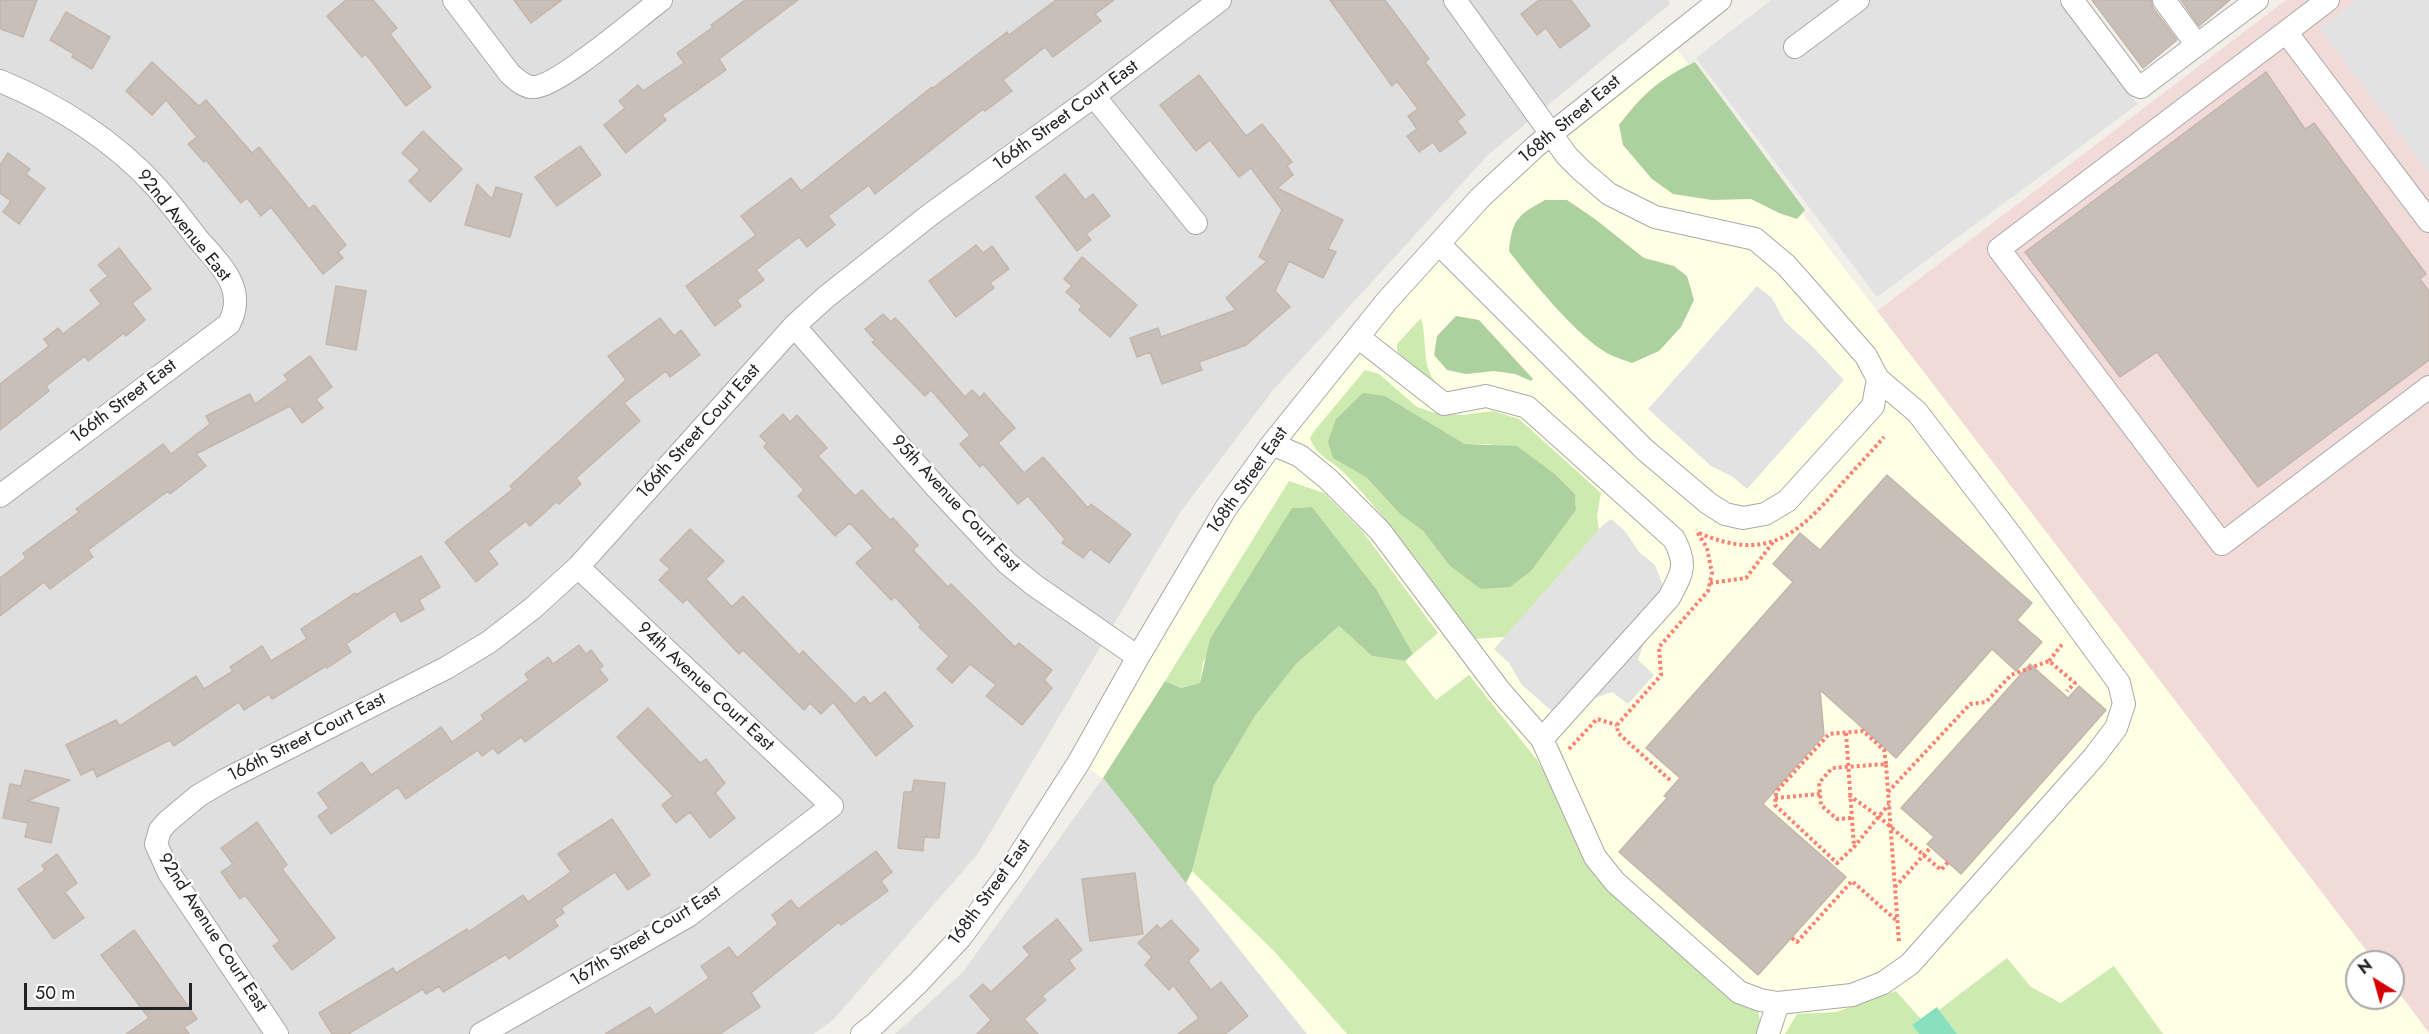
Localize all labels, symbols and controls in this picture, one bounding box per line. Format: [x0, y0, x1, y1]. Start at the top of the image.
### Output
street label: 166th Street Court East [989, 56, 1143, 176]
street label: 168th Street East [1515, 71, 1625, 169]
street label: 92nd Avenue East [131, 166, 235, 286]
street label: 166th Street East [67, 355, 181, 449]
street label: 166th Street Court East [633, 360, 765, 504]
street label: 168th Street East [1203, 423, 1293, 539]
street label: 95th Avenue Court East [886, 431, 1024, 577]
street label: 94th Avenue Court East [632, 618, 778, 756]
street label: 166th Street Court East [225, 689, 389, 787]
street label: 168th Street East [944, 836, 1036, 950]
street label: 92nd Avenue Court East [153, 850, 271, 1016]
street label: 167th Street Court East [567, 882, 725, 992]
north arrow [2345, 950, 2405, 1010]
text: N [2353, 954, 2377, 980]
scale bar [27, 971, 195, 1009]
text: 50 m [35, 980, 75, 1006]

